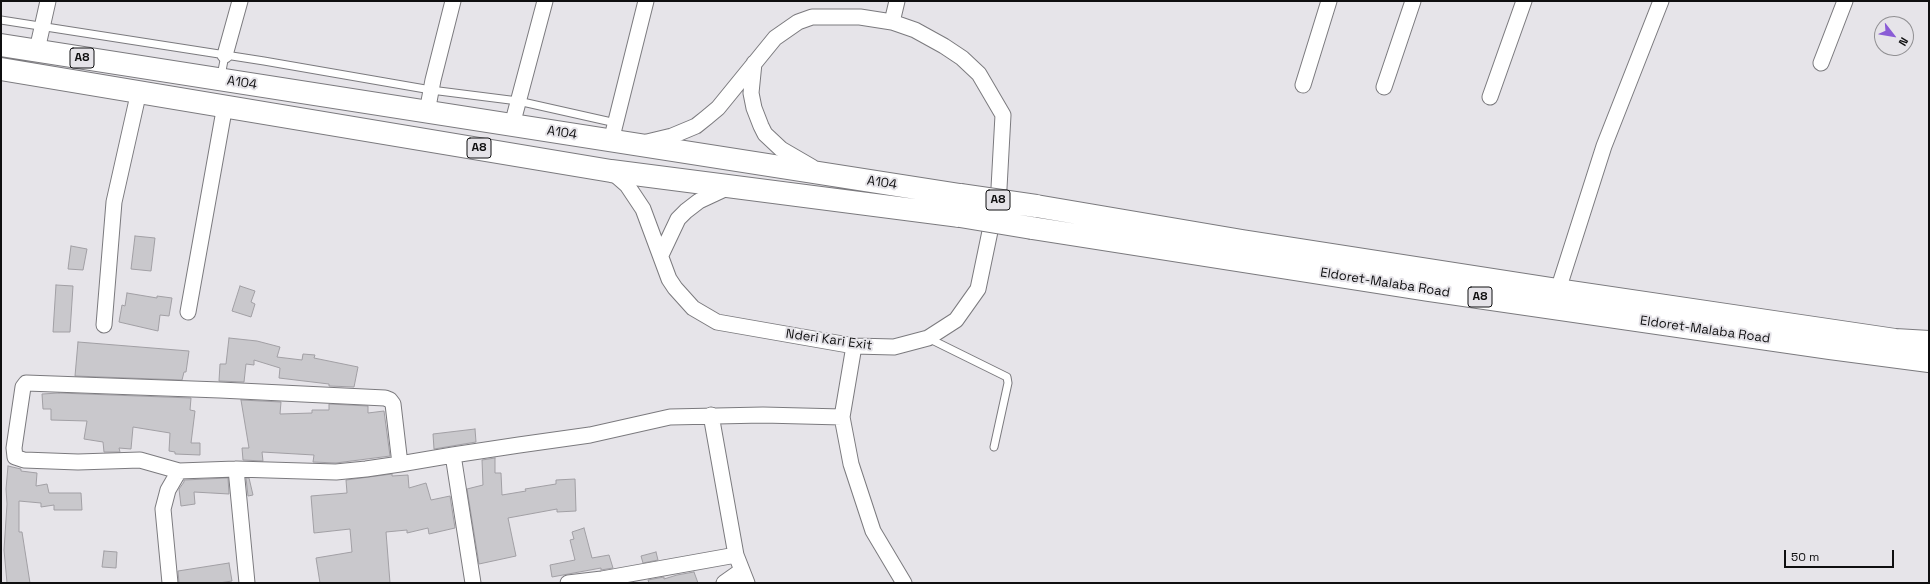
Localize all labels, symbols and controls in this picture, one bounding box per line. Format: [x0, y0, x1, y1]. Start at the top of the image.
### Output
north arrow [1874, 16, 1914, 56]
text: N [1896, 35, 1911, 48]
road number: A8 [70, 48, 94, 68]
street label: A104 [226, 73, 258, 93]
street label: A104 [546, 123, 578, 143]
road number: A8 [467, 138, 491, 158]
street label: A104 [866, 173, 898, 193]
road number: A8 [986, 190, 1010, 210]
street label: Eldoret-Malaba Road [1319, 265, 1451, 301]
road number: A8 [1468, 287, 1492, 307]
street label: Eldoret-Malaba Road [1639, 313, 1771, 347]
street label: Nderi Kari Exit [785, 326, 873, 354]
scale bar [1786, 542, 1896, 568]
text: 50 m [1791, 549, 1819, 565]

